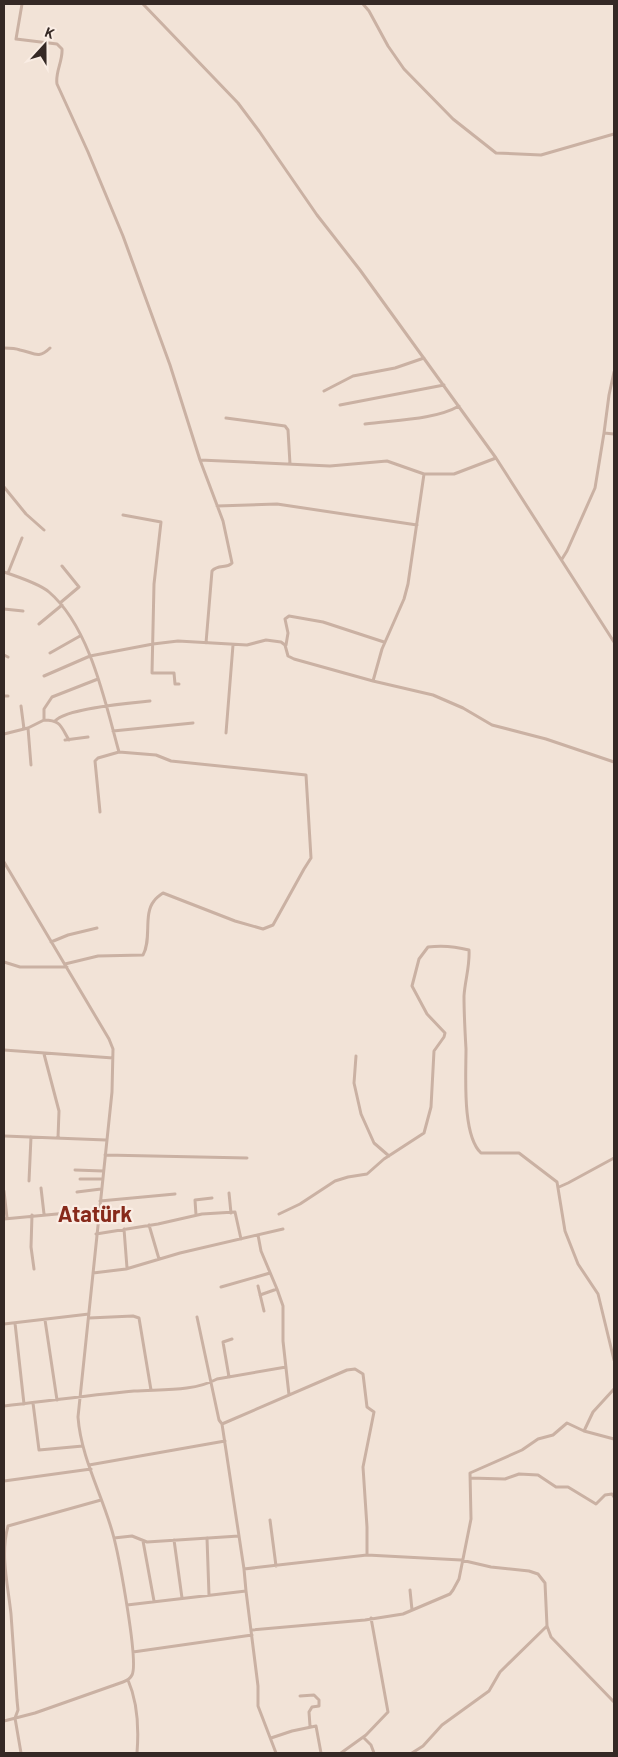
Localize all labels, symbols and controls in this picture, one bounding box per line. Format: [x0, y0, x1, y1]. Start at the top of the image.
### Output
north arrow [20, 20, 70, 70]
text: K [43, 23, 57, 42]
district label: Atatürk [58, 1200, 132, 1226]

